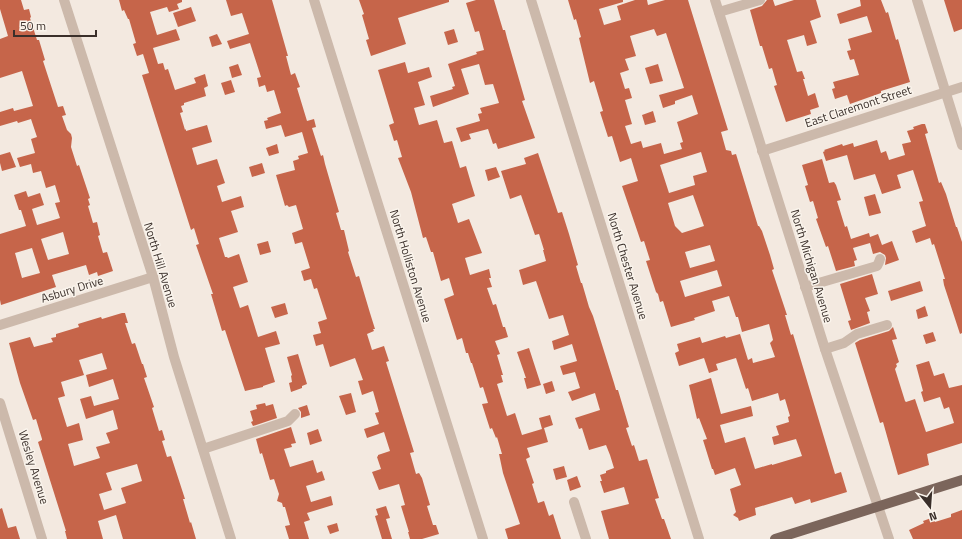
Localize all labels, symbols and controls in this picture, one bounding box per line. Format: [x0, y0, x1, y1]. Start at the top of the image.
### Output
scale bar [14, 12, 96, 38]
text: 50 m [20, 16, 46, 35]
street label: East Claremont Street [802, 80, 914, 132]
street label: North Holliston Avenue [385, 207, 437, 325]
street label: North Michigan Avenue [786, 207, 838, 325]
street label: North Chester Avenue [603, 210, 653, 322]
street label: North Hill Avenue [139, 220, 183, 310]
street label: Asbury Drive [39, 271, 105, 307]
street label: Wesley Avenue [14, 428, 54, 506]
north arrow [910, 487, 950, 527]
text: N [927, 508, 939, 525]

